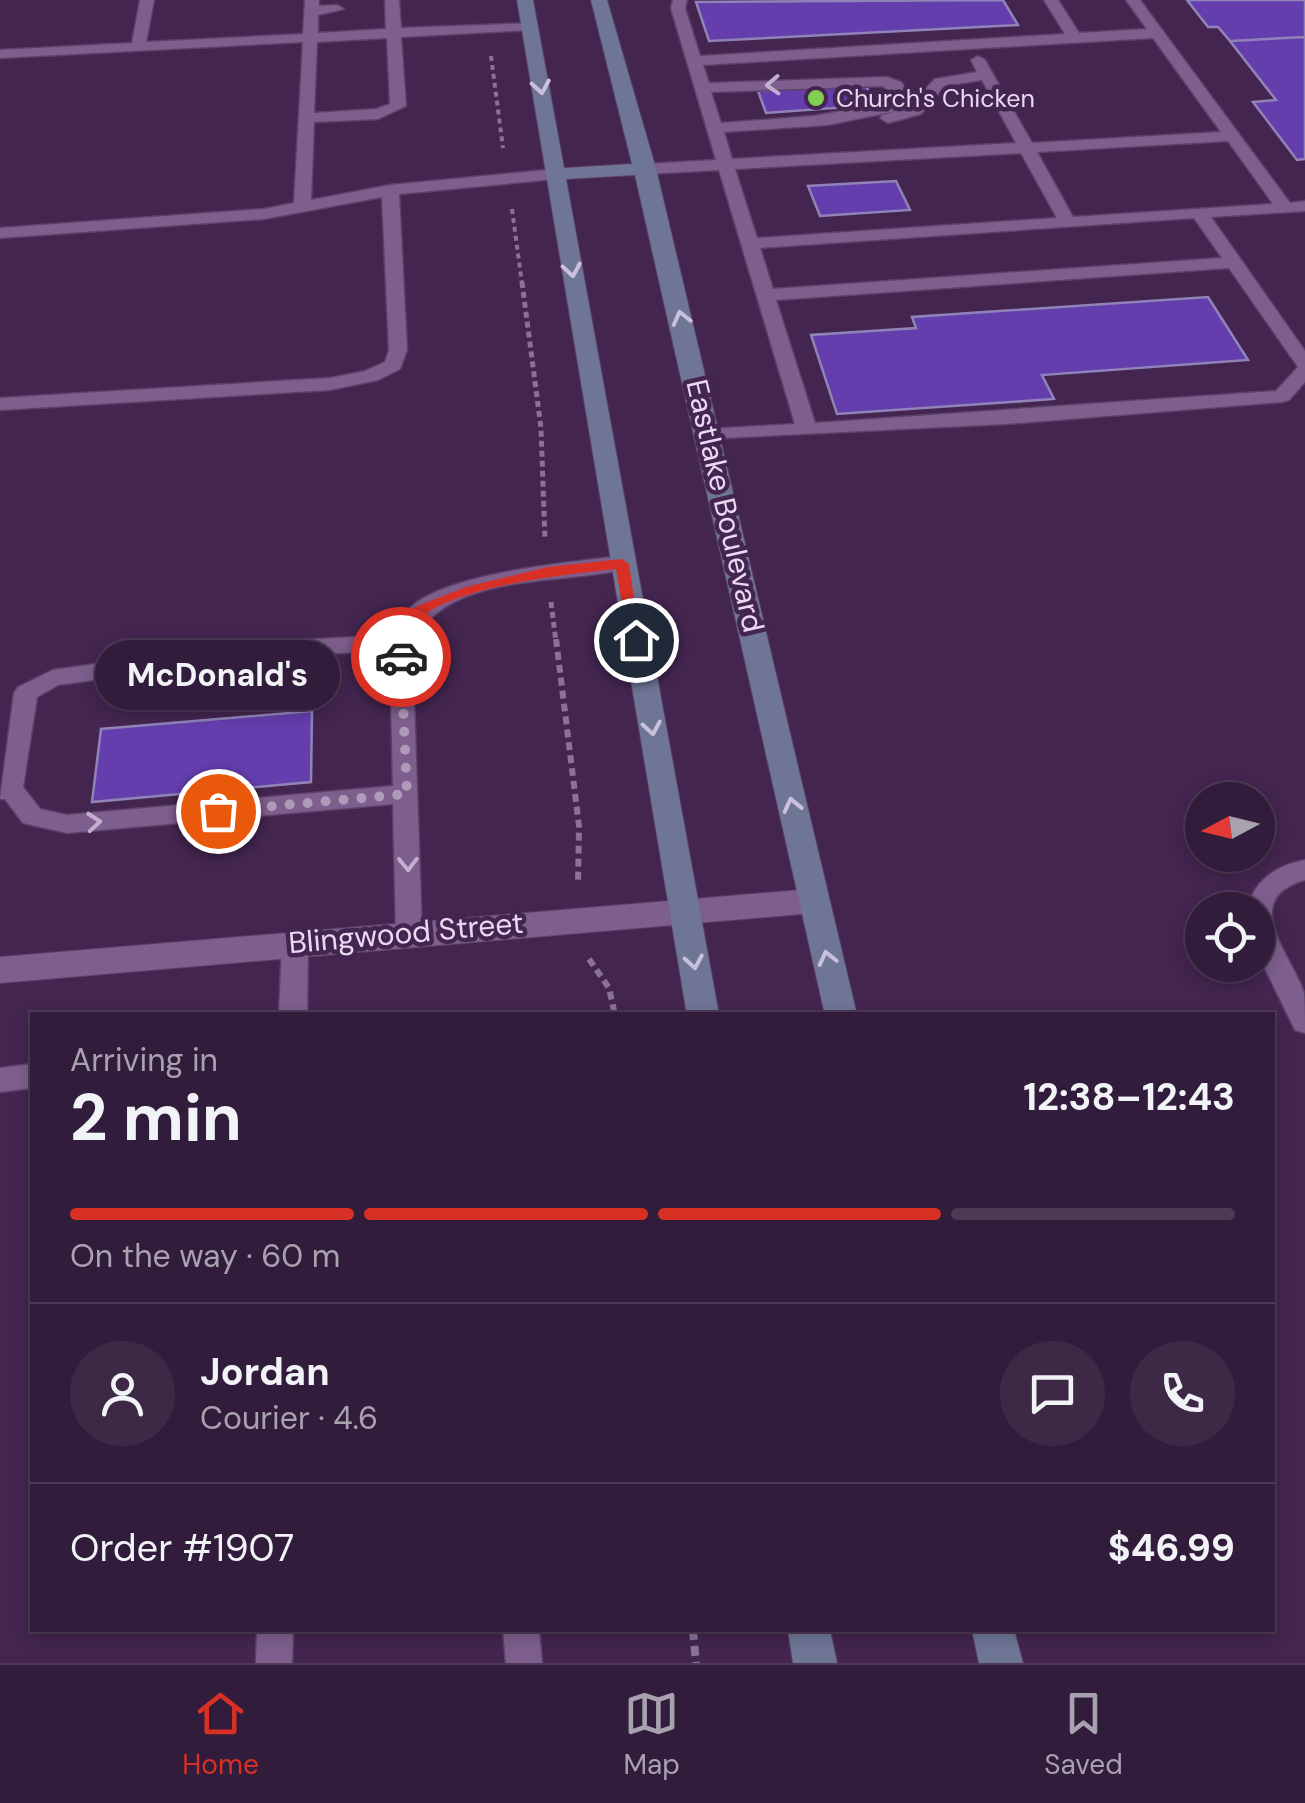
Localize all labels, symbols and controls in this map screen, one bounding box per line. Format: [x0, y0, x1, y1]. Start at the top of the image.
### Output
one-way arrow [765, 74, 781, 95]
one-way arrow [530, 79, 551, 95]
place label: Church's Chicken [836, 82, 1035, 115]
marker: Church's Chicken [805, 87, 827, 109]
one-way arrow [561, 262, 582, 278]
one-way arrow [672, 310, 693, 327]
street label: Eastlake Boulevard [677, 376, 774, 636]
pin [594, 598, 679, 683]
courier [351, 607, 451, 707]
icon: home [609, 613, 664, 668]
icon: car [374, 630, 429, 685]
callout: McDonald's [96, 641, 340, 711]
text: McDonald's [127, 654, 308, 696]
one-way arrow [641, 720, 662, 736]
pin [176, 769, 261, 854]
north arrow [1185, 782, 1275, 872]
map controls [1185, 782, 1275, 982]
icon: bag [191, 784, 246, 839]
one-way arrow [783, 797, 804, 814]
one-way arrow [86, 811, 102, 833]
one-way arrow [397, 856, 418, 872]
button: locate [1185, 892, 1275, 982]
street label: Blingwood Street [287, 903, 525, 962]
one-way arrow [818, 950, 839, 967]
one-way arrow [683, 954, 704, 970]
text: Arriving in [70, 1039, 218, 1081]
text: 12:38–12:43 [1023, 1072, 1235, 1122]
text: 2 min [70, 1076, 242, 1160]
text: On the way · 60 m [70, 1235, 340, 1277]
button: person [70, 1341, 175, 1446]
button: chat [1000, 1341, 1105, 1446]
button: phone [1130, 1341, 1235, 1446]
text: Jordan [200, 1347, 330, 1397]
text: Courier · 4.6 [200, 1397, 378, 1439]
text: Order #1907 [70, 1523, 294, 1573]
text: $46.99 [1108, 1523, 1235, 1573]
tab: Home [182, 1686, 259, 1783]
tab: Map [623, 1686, 680, 1783]
tab: Saved [1044, 1686, 1123, 1783]

